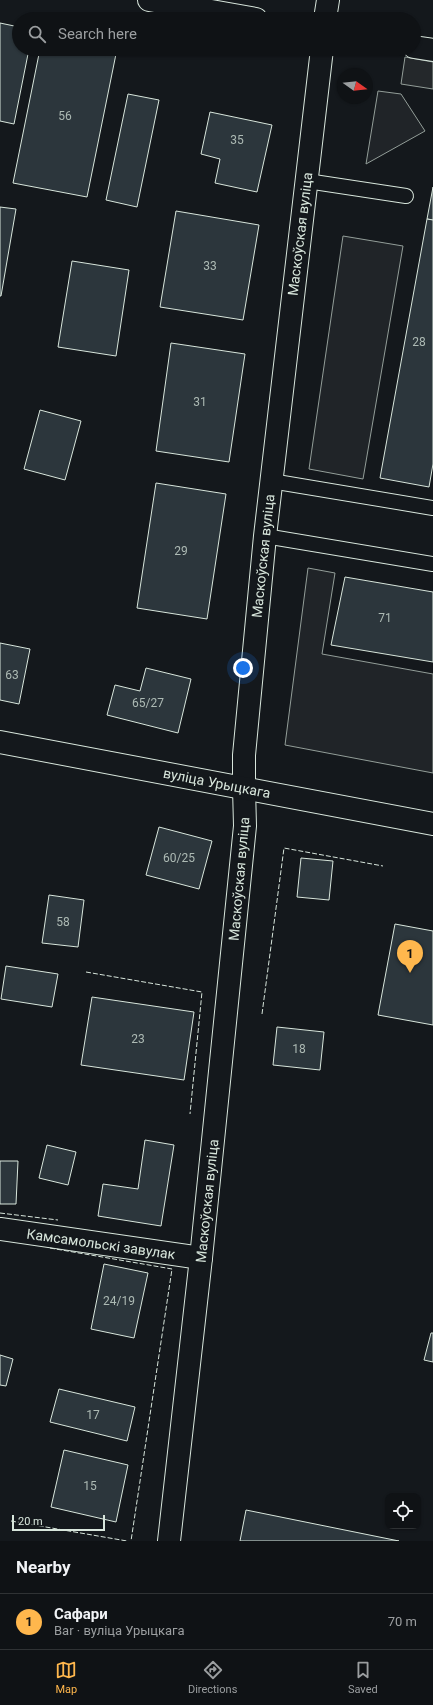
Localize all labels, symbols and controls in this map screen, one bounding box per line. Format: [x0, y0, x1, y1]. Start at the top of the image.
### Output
search box [12, 12, 421, 56]
icon: search [26, 23, 48, 45]
text: Search here [58, 25, 137, 43]
north arrow [337, 68, 373, 104]
house number: 56 [58, 109, 72, 123]
house number: 35 [230, 133, 244, 147]
street label: Маскоўская вуліца [284, 171, 316, 297]
house number: 33 [203, 259, 217, 273]
house number: 28 [412, 335, 426, 349]
house number: 31 [193, 395, 207, 409]
street label: Маскоўская вуліца [249, 493, 277, 619]
house number: 29 [174, 544, 188, 558]
house number: 71 [378, 611, 392, 625]
your location [233, 658, 253, 678]
house number: 63 [5, 668, 19, 682]
house number: 65/27 [132, 696, 164, 710]
street label: вуліца Урыцкага [162, 765, 272, 801]
street label: Маскоўская вуліца [226, 816, 252, 942]
house number: 60/25 [163, 851, 195, 865]
house number: 58 [56, 915, 70, 929]
pin: 1 [397, 940, 423, 973]
house number: 23 [131, 1032, 145, 1046]
house number: 18 [292, 1042, 306, 1056]
street label: Маскоўская вуліца [193, 1138, 221, 1264]
street label: Камсамольскі завулак [26, 1226, 177, 1262]
house number: 24/19 [103, 1294, 135, 1308]
house number: 17 [86, 1408, 100, 1422]
house number: 15 [83, 1479, 97, 1493]
map controls [385, 1493, 421, 1529]
button: locate [385, 1493, 421, 1529]
scale bar [12, 1513, 105, 1532]
text: 20 m [18, 1515, 43, 1528]
text: Nearby [16, 1557, 71, 1577]
text: Сафари [54, 1605, 108, 1623]
text: 1 [25, 1614, 33, 1629]
text: 70 m [388, 1614, 417, 1629]
text: Bar · вуліца Урыцкага [54, 1623, 185, 1638]
tab: Map [55, 1659, 77, 1696]
tab: Directions [188, 1659, 237, 1696]
tab: Saved [348, 1659, 378, 1696]

